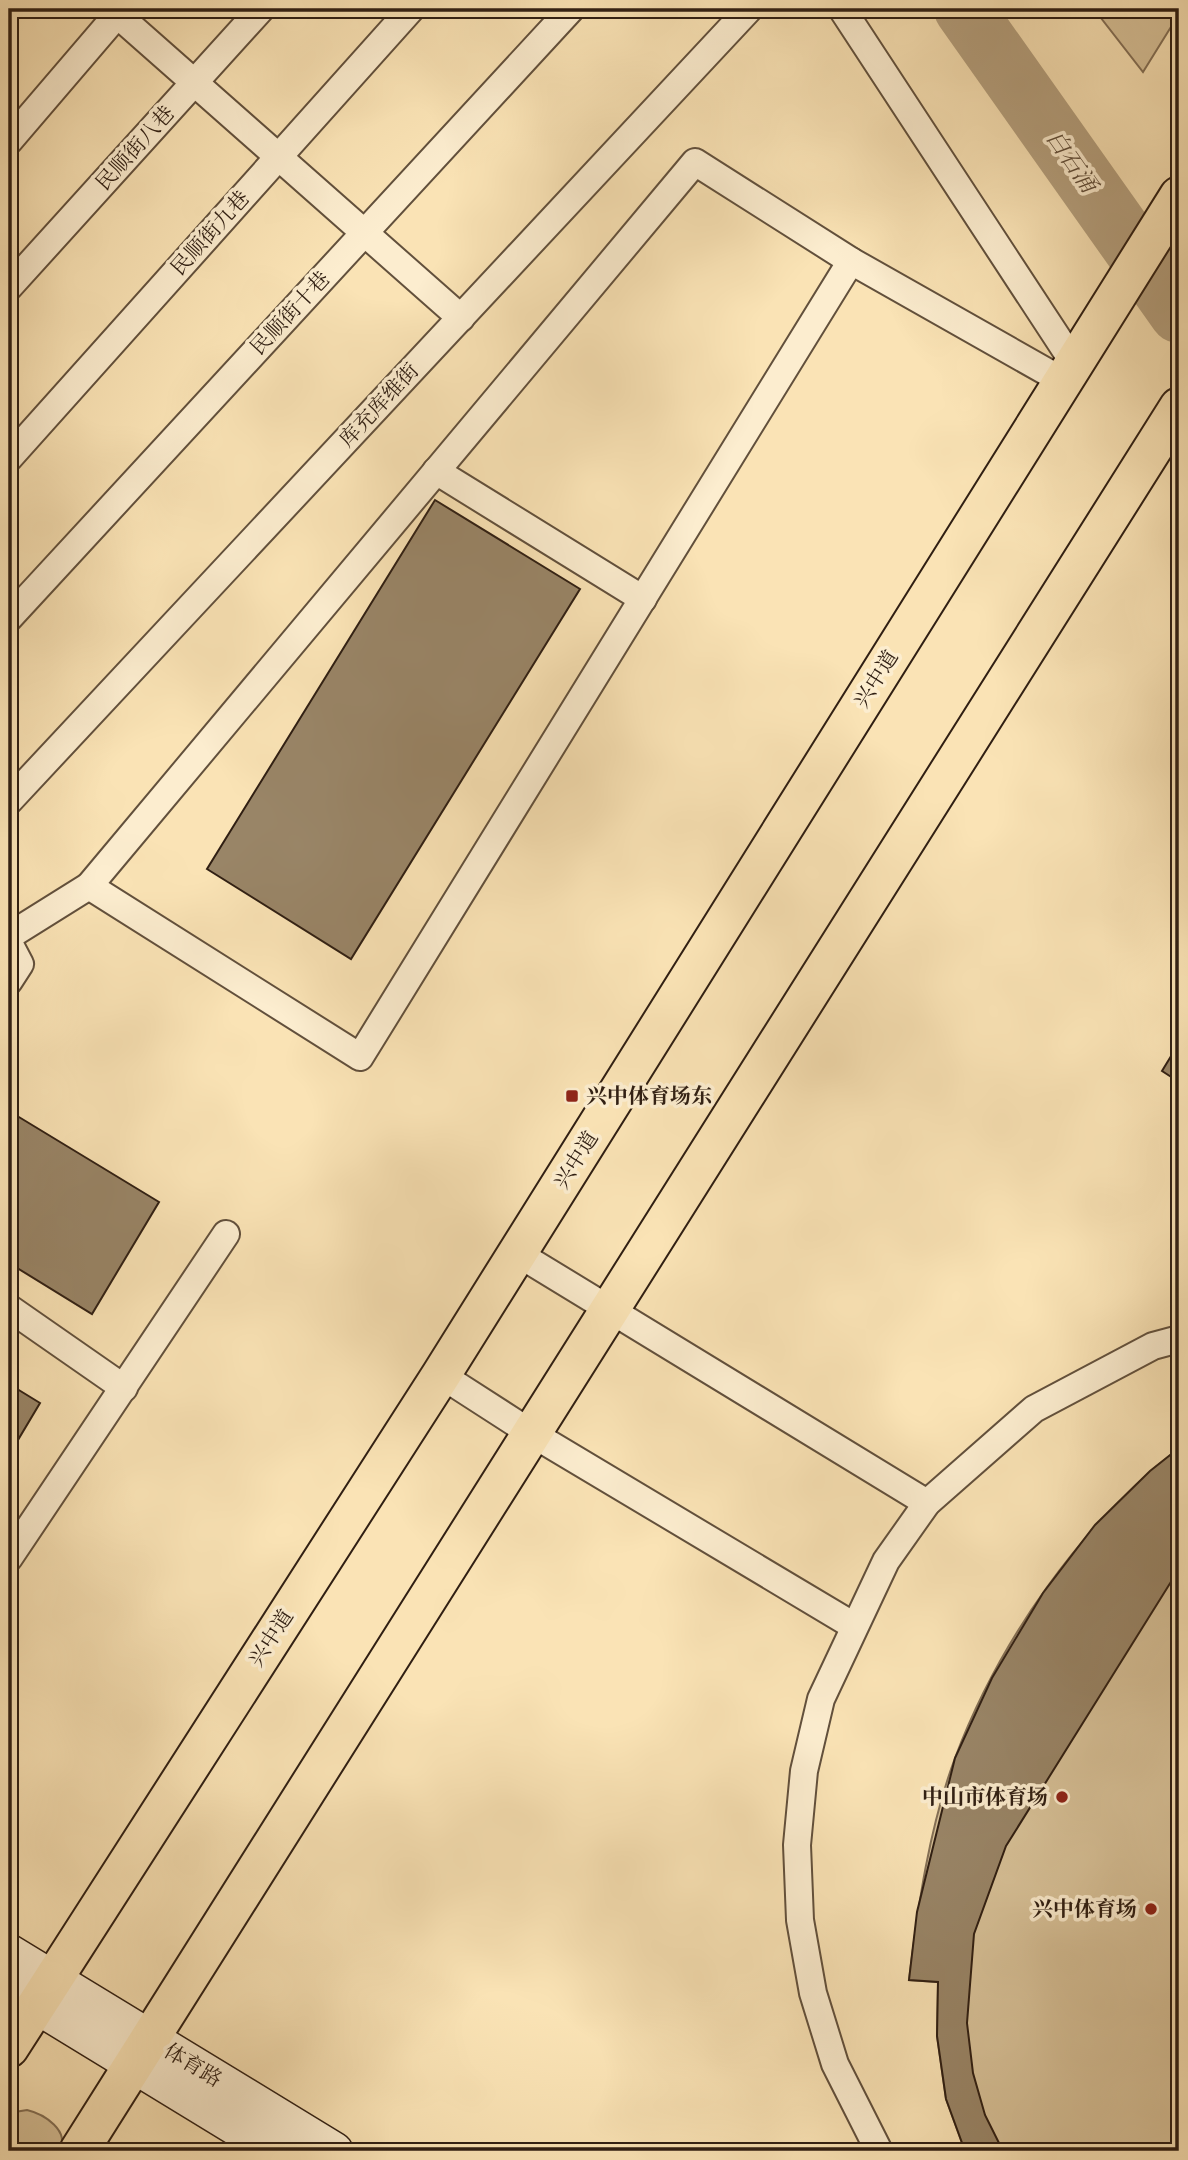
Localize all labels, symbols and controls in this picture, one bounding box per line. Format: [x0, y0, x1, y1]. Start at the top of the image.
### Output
street label: 民顺街八巷 [91, 101, 181, 196]
water label: 白石涌 [1039, 125, 1104, 201]
street label: 民顺街九巷 [166, 186, 256, 281]
street label: 民顺街十巷 [245, 266, 336, 361]
street label: 库充库维街 [334, 358, 425, 453]
street label: 兴中道 [849, 646, 905, 713]
place label: 兴中体育场东 [586, 1084, 712, 1110]
marker: 兴中体育场东 [564, 1088, 580, 1104]
street label: 兴中道 [549, 1127, 605, 1194]
street label: 兴中道 [244, 1605, 300, 1672]
place label: 中山市体育场 [922, 1785, 1048, 1811]
marker: 中山市体育场 [1054, 1789, 1070, 1805]
place label: 兴中体育场 [1032, 1897, 1137, 1923]
marker: 兴中体育场 [1143, 1901, 1159, 1917]
street label: 体育路 [159, 2038, 226, 2093]

